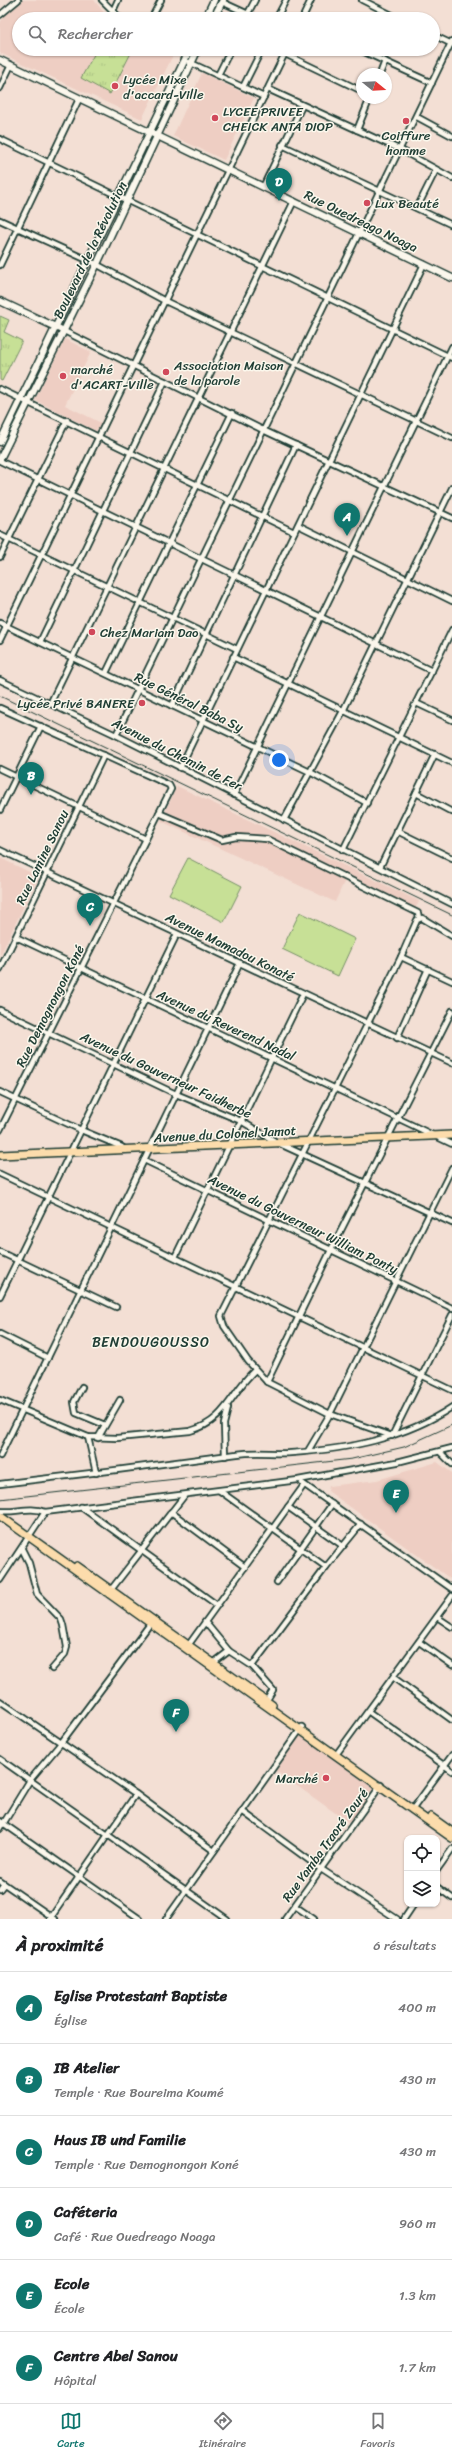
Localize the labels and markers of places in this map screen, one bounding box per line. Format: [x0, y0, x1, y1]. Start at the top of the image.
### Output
place label: Lycée Mixe d'accard-Ville [123, 68, 204, 106]
marker: Lycée Mixe d'accard-Ville [110, 81, 120, 91]
place label: LYCEE PRIVEE CHEICK ANTA DIOP [223, 100, 333, 138]
marker: LYCEE PRIVEE CHEICK ANTA DIOP [210, 113, 220, 123]
marker: Coiffure homme [401, 116, 411, 126]
place label: Coiffure homme [382, 124, 431, 162]
pin: D [266, 168, 292, 201]
place label: Lux Beauté [375, 192, 439, 215]
marker: Lux Beauté [362, 198, 372, 208]
place label: Association Maison de la parole [173, 354, 284, 392]
place label: marché d'ACART-Ville [71, 358, 154, 396]
marker: Association Maison de la parole [161, 367, 171, 377]
marker: marché d'ACART-Ville [58, 371, 68, 381]
pin: A [334, 503, 360, 536]
place label: Chez Mariam Dao [100, 621, 199, 644]
marker: Chez Mariam Dao [87, 627, 97, 637]
place label: Lycée Privé BANERE [17, 692, 135, 715]
marker: Lycée Privé BANERE [137, 698, 147, 708]
pin: B [18, 762, 44, 795]
pin: C [77, 893, 103, 926]
pin: E [383, 1480, 409, 1513]
pin: F [163, 1699, 189, 1732]
place label: Marché [276, 1767, 318, 1790]
marker: Marché [321, 1773, 331, 1783]

